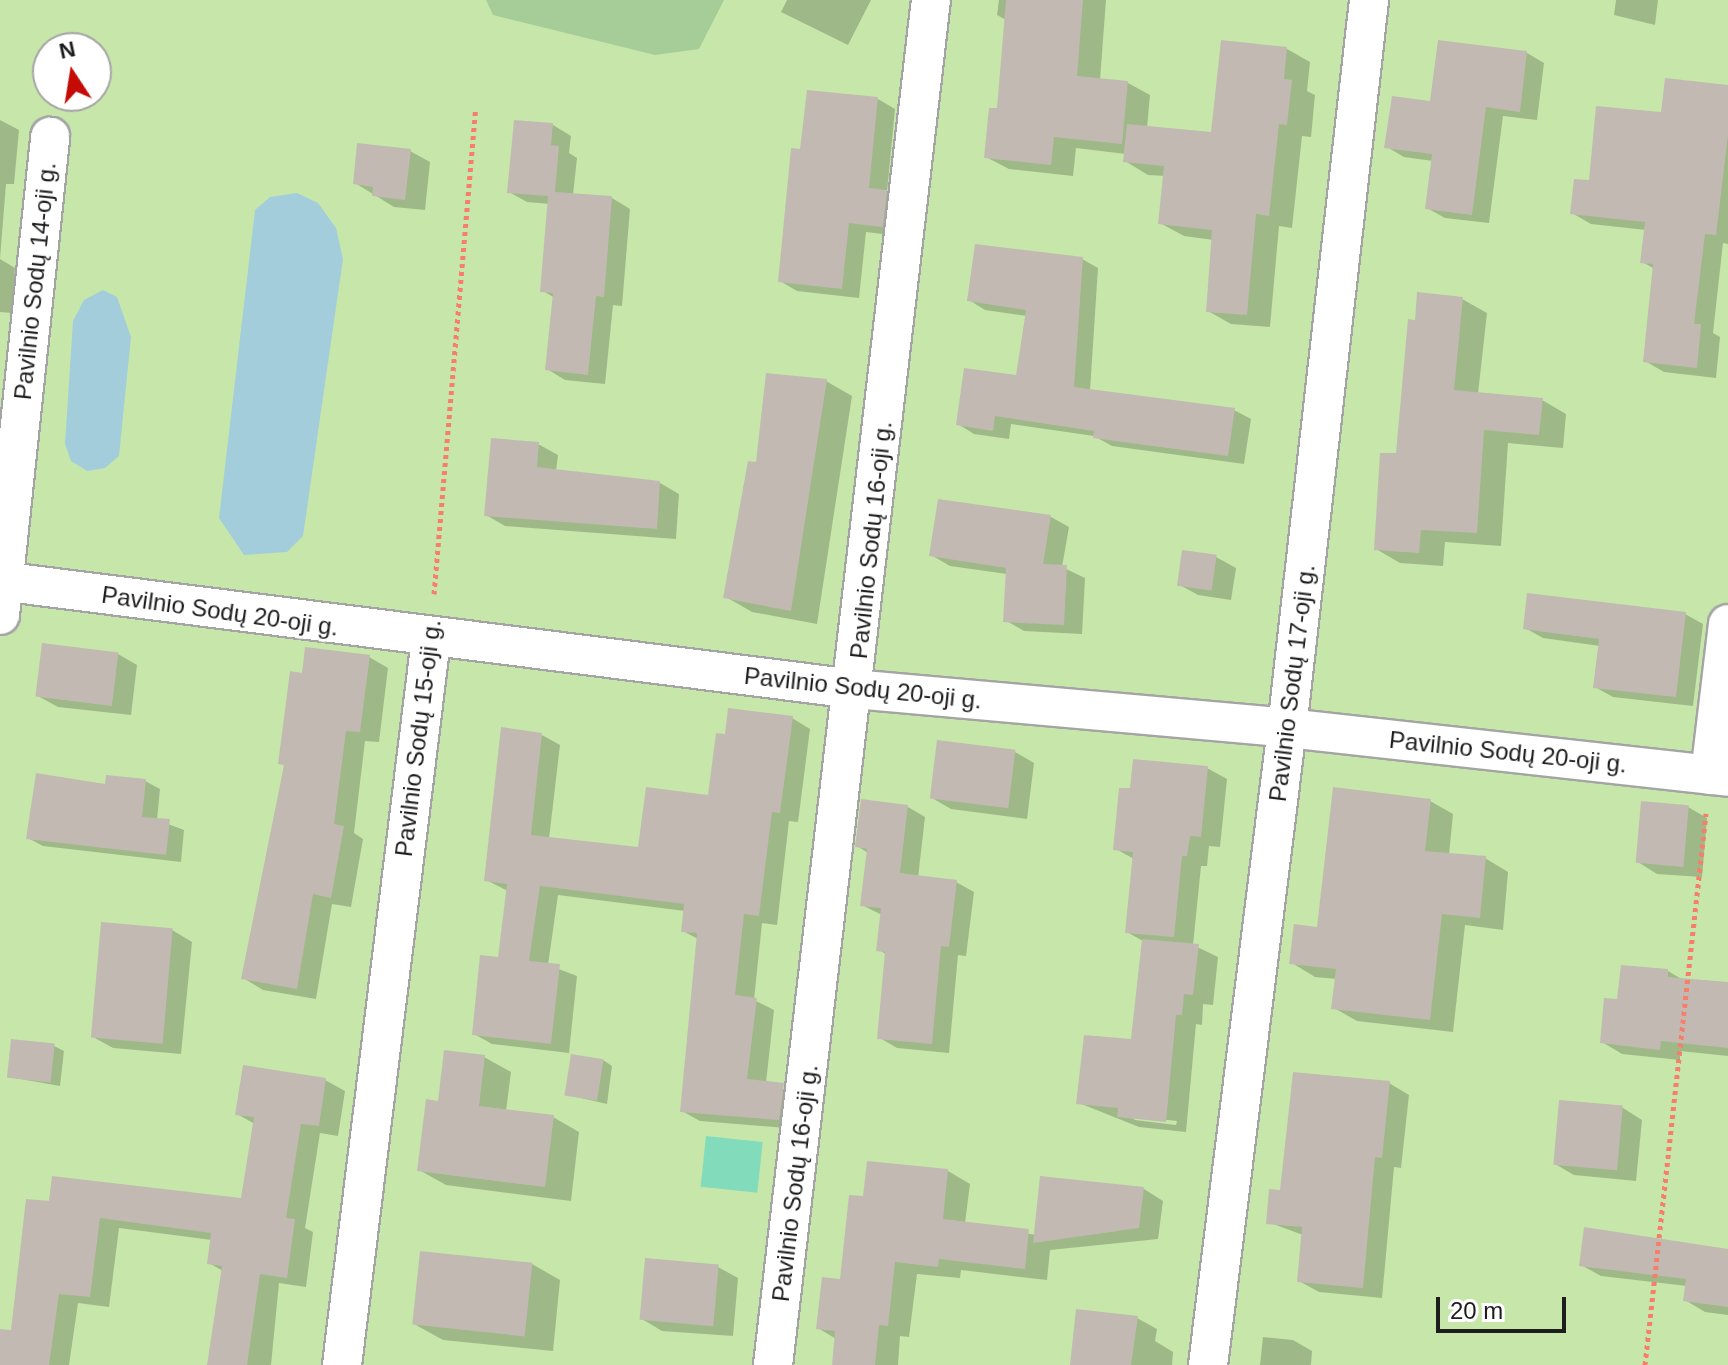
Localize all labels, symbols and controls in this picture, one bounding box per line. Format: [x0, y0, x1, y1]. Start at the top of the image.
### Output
north arrow [32, 32, 112, 112]
text: N [57, 36, 78, 64]
street label: Pavilnio Sodų 14-oji g. [8, 161, 62, 401]
street label: Pavilnio Sodų 16-oji g. [844, 420, 898, 660]
street label: Pavilnio Sodų 17-oji g. [1263, 563, 1321, 803]
street label: Pavilnio Sodų 20-oji g. [100, 580, 340, 642]
street label: Pavilnio Sodų 15-oji g. [389, 618, 447, 858]
street label: Pavilnio Sodų 20-oji g. [743, 661, 983, 715]
street label: Pavilnio Sodų 20-oji g. [1388, 725, 1628, 779]
street label: Pavilnio Sodų 16-oji g. [766, 1063, 824, 1303]
scale bar [1440, 1281, 1570, 1331]
text: 20 m [1450, 1297, 1503, 1324]

